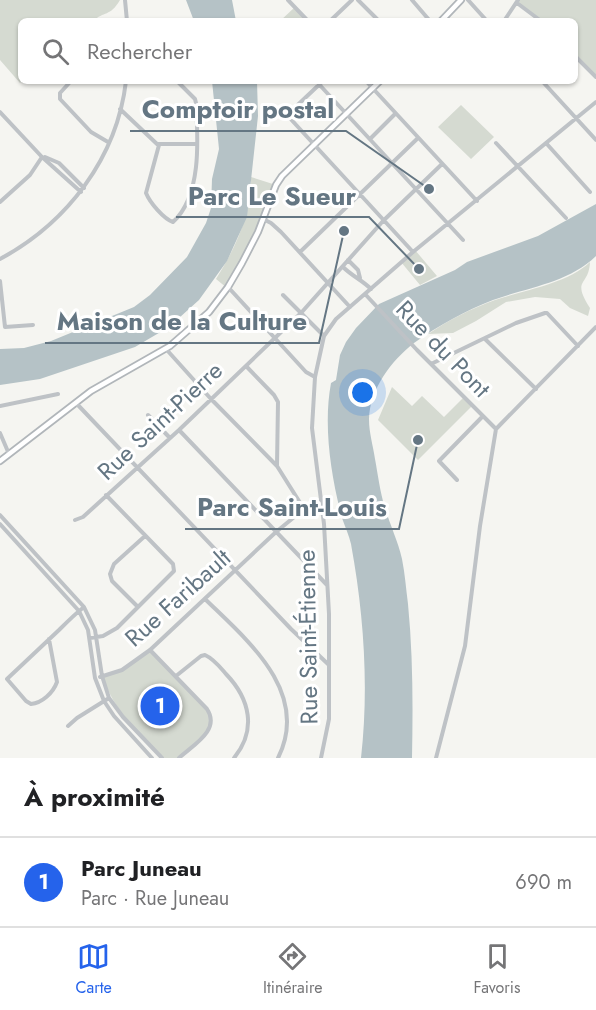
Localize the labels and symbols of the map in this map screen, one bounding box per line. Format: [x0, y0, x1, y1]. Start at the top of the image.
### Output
callout: Comptoir postal [130, 87, 346, 131]
text: Comptoir postal [142, 90, 334, 128]
callout: Parc Le Sueur [176, 173, 369, 217]
text: Parc Le Sueur [188, 177, 357, 215]
street label: Rue du Pont [388, 292, 499, 405]
callout: Maison de la Culture [45, 299, 319, 343]
text: Maison de la Culture [57, 302, 307, 340]
street label: Rue Saint-Pierre [89, 353, 230, 488]
your location [348, 378, 377, 407]
callout: Parc Saint-Louis [185, 485, 399, 529]
text: Parc Saint-Louis [197, 488, 387, 526]
street label: Rue Faribault [117, 540, 239, 655]
street label: Rue Saint-Étienne [288, 549, 327, 725]
pin: 1 [140, 684, 180, 728]

